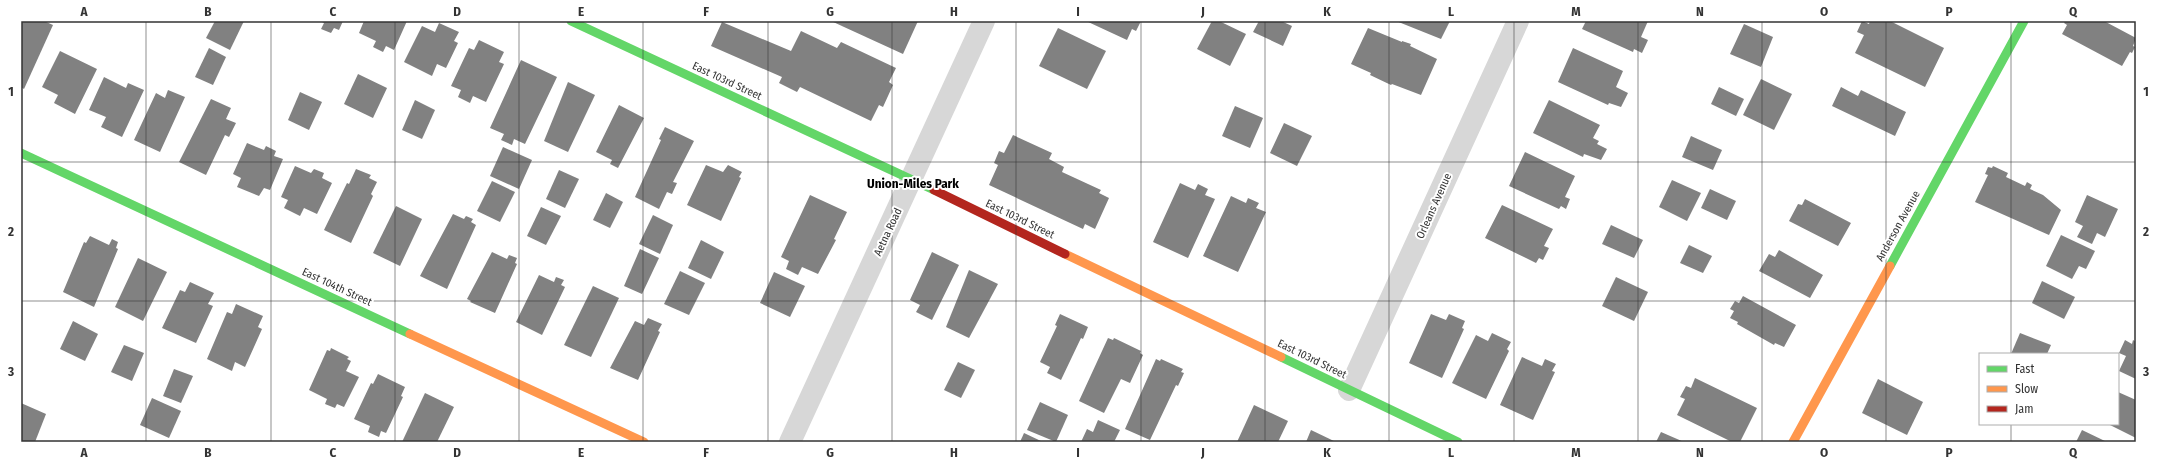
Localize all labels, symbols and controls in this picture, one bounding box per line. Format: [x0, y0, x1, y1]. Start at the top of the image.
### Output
text: A [79, 4, 88, 19]
text: B [204, 4, 212, 19]
text: C [330, 4, 337, 19]
text: D [453, 4, 461, 19]
text: E [578, 4, 584, 19]
text: F [703, 4, 709, 19]
text: G [826, 4, 834, 19]
text: H [950, 4, 958, 19]
text: I [1076, 4, 1080, 19]
text: J [1200, 4, 1205, 19]
text: K [1323, 4, 1331, 19]
text: L [1448, 4, 1454, 19]
text: M [1571, 4, 1581, 19]
text: N [1696, 4, 1704, 19]
text: O [1820, 4, 1828, 19]
text: P [1945, 4, 1953, 19]
text: Q [2069, 4, 2078, 19]
street label: East 103rd Street [690, 59, 764, 103]
text: 1 [8, 84, 14, 99]
text: 1 [2143, 84, 2149, 99]
street label: Orleans Avenue [1414, 171, 1454, 241]
district label: Union-Miles Park [867, 176, 959, 191]
street label: Anderson Avenue [1873, 189, 1923, 263]
street label: East 103rd Street [983, 197, 1057, 241]
street label: Aetna Road [871, 206, 905, 258]
text: 2 [7, 224, 14, 239]
text: 2 [2142, 224, 2149, 239]
street label: East 104th Street [300, 265, 374, 309]
street label: East 103rd Street [1275, 337, 1349, 381]
legend [1979, 353, 2119, 425]
text: Fast [2015, 362, 2034, 376]
text: 3 [7, 364, 14, 379]
text: 3 [2142, 364, 2149, 379]
text: Slow [2015, 382, 2038, 396]
text: Jam [2015, 402, 2033, 416]
text: A [79, 445, 88, 460]
text: B [204, 445, 212, 460]
text: C [330, 445, 337, 460]
text: D [453, 445, 461, 460]
text: E [578, 445, 584, 460]
text: F [703, 445, 709, 460]
text: G [826, 445, 834, 460]
text: H [950, 445, 958, 460]
text: I [1076, 445, 1080, 460]
text: J [1200, 445, 1205, 460]
text: K [1323, 445, 1331, 460]
text: L [1448, 445, 1454, 460]
text: M [1571, 445, 1581, 460]
text: N [1696, 445, 1704, 460]
text: O [1820, 445, 1828, 460]
text: P [1945, 445, 1953, 460]
text: Q [2069, 445, 2078, 460]

